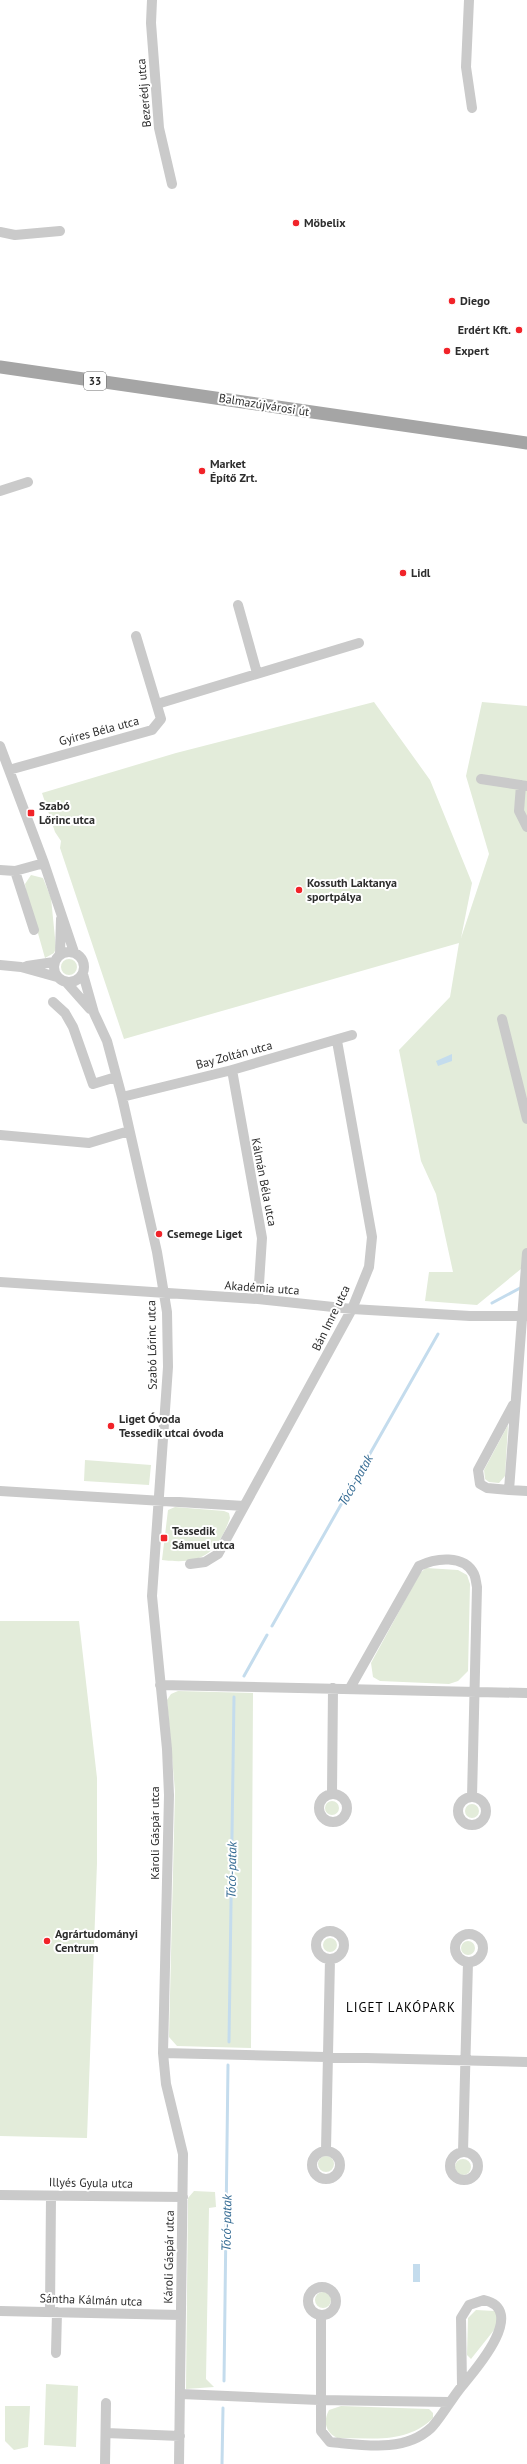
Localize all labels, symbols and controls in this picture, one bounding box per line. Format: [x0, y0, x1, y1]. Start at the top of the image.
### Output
street label: Bezerédj utca [133, 58, 154, 128]
place label: Möbelix [304, 215, 346, 230]
marker: Möbelix [291, 218, 301, 228]
place label: Diego [460, 293, 490, 308]
marker: Diego [447, 296, 457, 306]
place label: Erdért Kft. [458, 322, 511, 337]
marker: Erdért Kft. [514, 325, 524, 335]
place label: Expert [455, 343, 490, 358]
marker: Expert [442, 346, 452, 356]
road number: 33 [84, 372, 106, 390]
street label: Balmazújvárosi út [218, 390, 310, 419]
place label: Market Építő Zrt. [210, 456, 258, 485]
marker: Market Építő Zrt. [197, 466, 207, 476]
place label: Lidl [411, 565, 431, 580]
marker: Lidl [398, 568, 408, 578]
street label: Gyires Béla utca [57, 713, 141, 748]
place label: Szabó Lőrinc utca [39, 798, 95, 827]
marker: Szabó Lőrinc utca [26, 808, 36, 818]
place label: Kossuth Laktanya sportpálya [307, 875, 397, 904]
marker: Kossuth Laktanya sportpálya [294, 885, 304, 895]
street label: Bay Zoltán utca [194, 1037, 274, 1072]
street label: Kálmán Béla utca [249, 1136, 280, 1227]
place label: Csemege Liget [167, 1226, 243, 1241]
marker: Csemege Liget [154, 1229, 164, 1239]
street label: Akadémia utca [224, 1277, 300, 1298]
street label: Bán Imre utca [308, 1282, 353, 1353]
street label: Szabó Lőrinc utca [143, 1300, 160, 1390]
place label: Liget Óvoda Tessedik utcai óvoda [119, 1411, 224, 1440]
marker: Liget Óvoda Tessedik utcai óvoda [106, 1421, 116, 1431]
water label: Tócó-patak [334, 1450, 378, 1509]
place label: Tessedik Sámuel utca [172, 1523, 235, 1552]
marker: Tessedik Sámuel utca [159, 1533, 169, 1543]
street label: Károli Gáspár utca [147, 1786, 162, 1880]
water label: Tócó-patak [223, 1840, 241, 1899]
place label: Agrártudományi Centrum [55, 1926, 138, 1955]
marker: Agrártudományi Centrum [42, 1936, 52, 1946]
district label: LIGET LAKÓPARK [346, 1999, 456, 2016]
street label: Illyés Gyula utca [49, 2174, 133, 2191]
water label: Tócó-patak [218, 2193, 236, 2252]
street label: Károli Gáspár utca [160, 2210, 177, 2304]
street label: Sántha Kálmán utca [39, 2290, 143, 2309]

